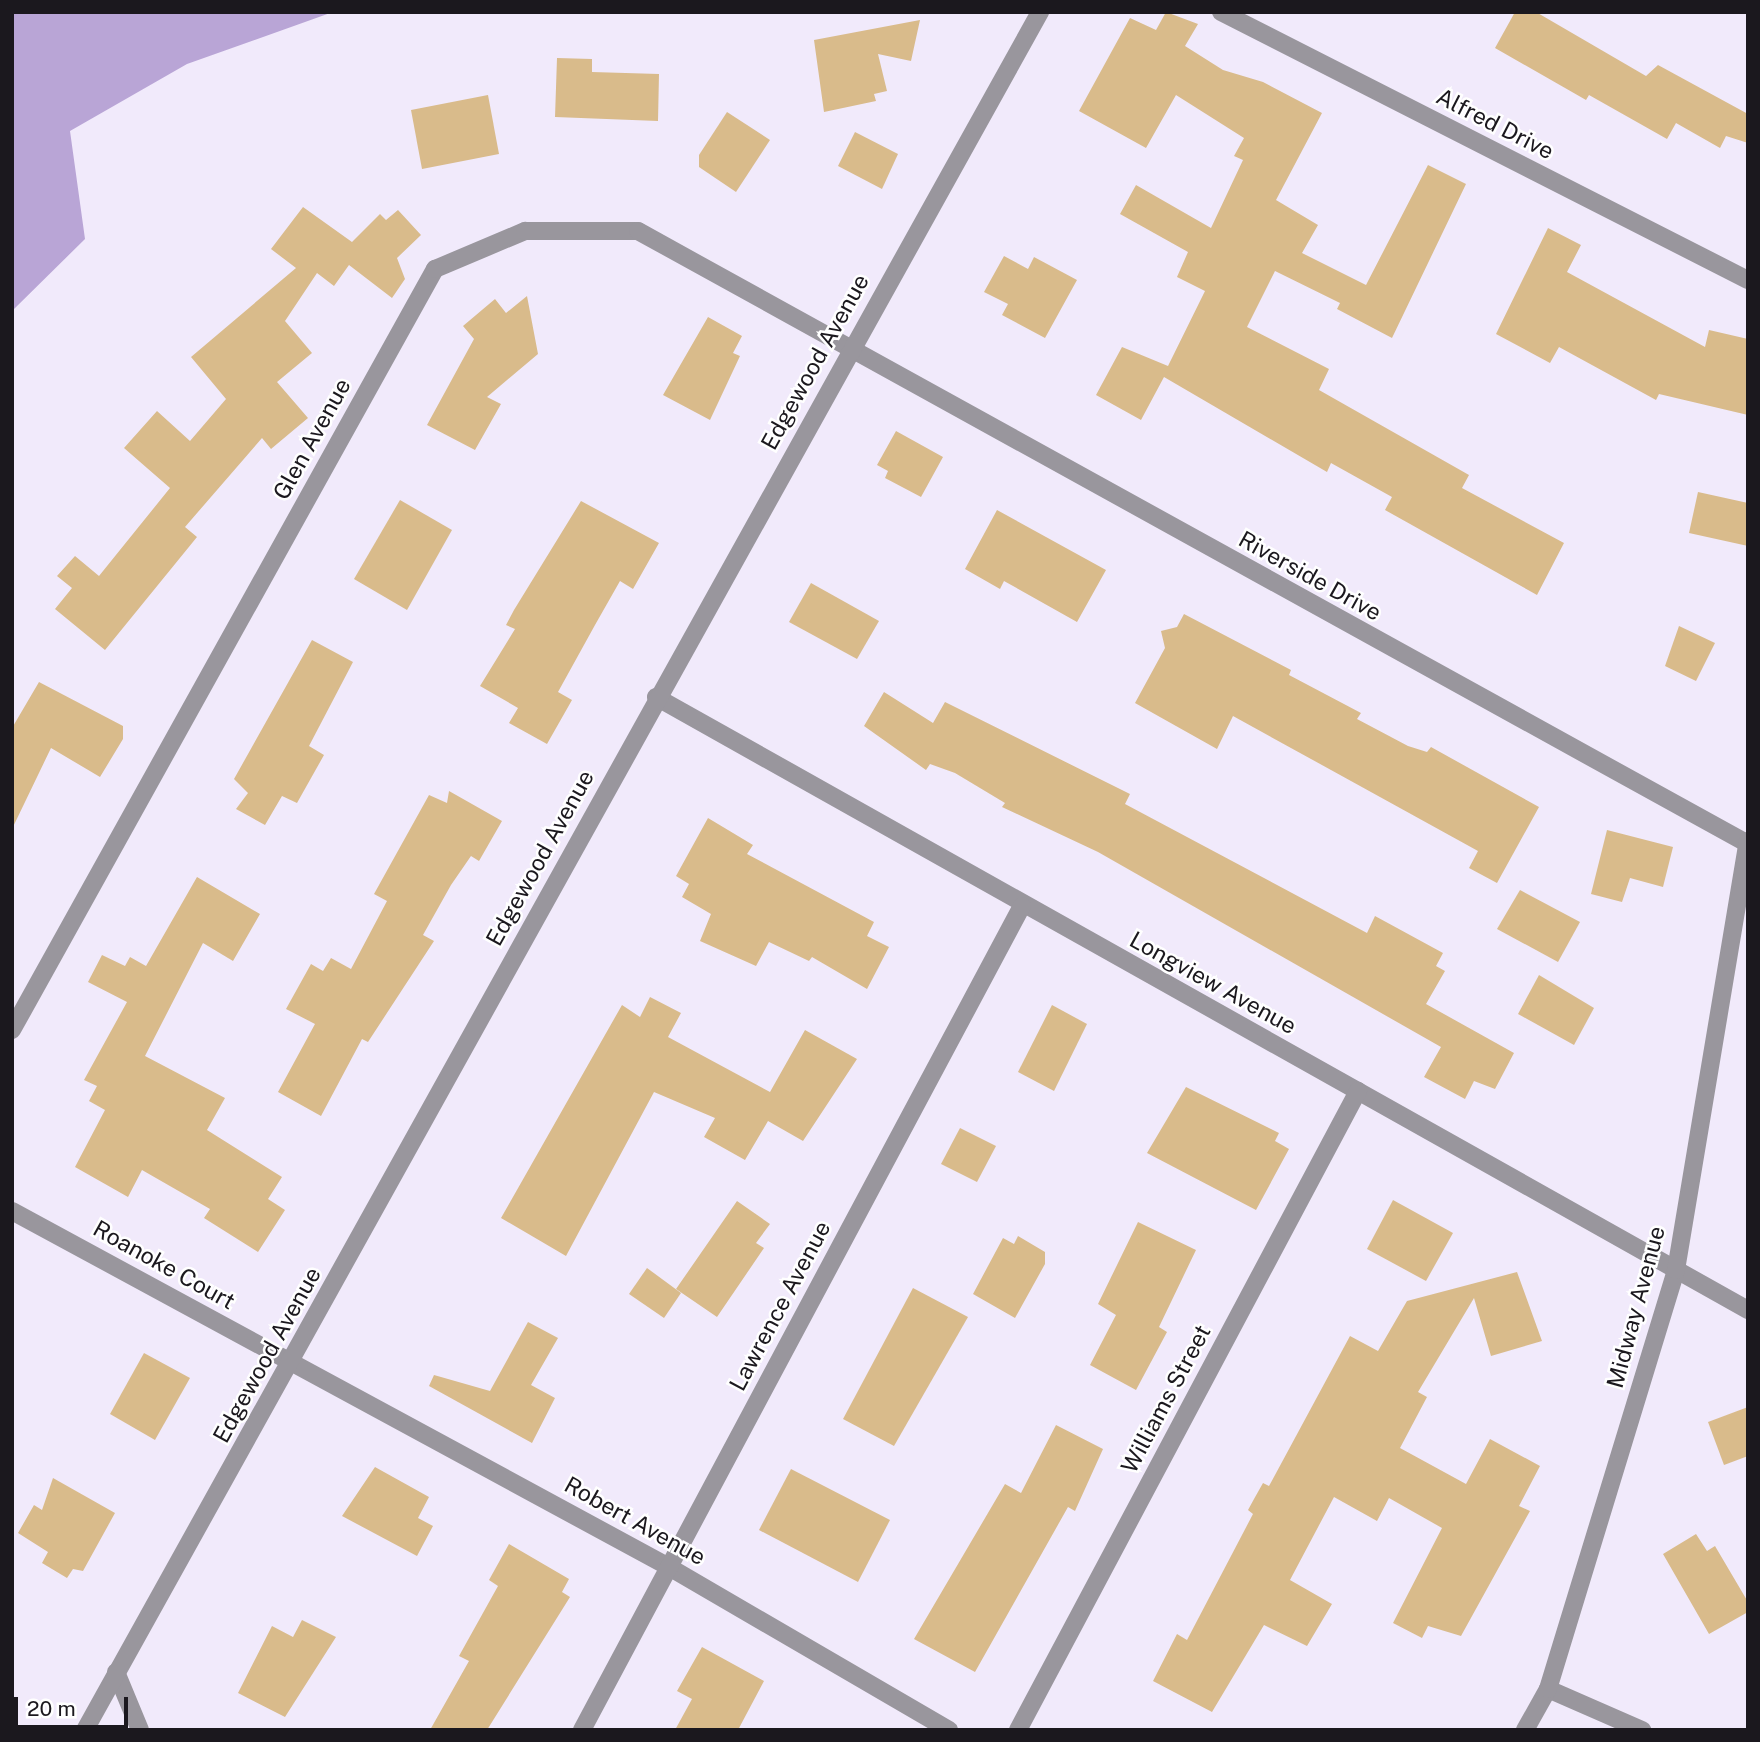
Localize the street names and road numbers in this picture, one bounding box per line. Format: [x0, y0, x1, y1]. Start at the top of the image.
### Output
street label: Alfred Drive [1432, 83, 1558, 165]
street label: Edgewood Avenue [755, 269, 875, 455]
street label: Glen Avenue [267, 374, 357, 504]
street label: Riverside Drive [1234, 525, 1386, 627]
street label: Edgewood Avenue [480, 765, 600, 951]
street label: Longview Avenue [1125, 926, 1301, 1040]
street label: Roanoke Court [88, 1215, 240, 1315]
street label: Lawrence Avenue [724, 1216, 836, 1396]
street label: Midway Avenue [1601, 1223, 1671, 1391]
street label: Edgewood Avenue [207, 1262, 327, 1448]
street label: Williams Street [1115, 1320, 1217, 1478]
street label: Robert Avenue [560, 1471, 710, 1571]

